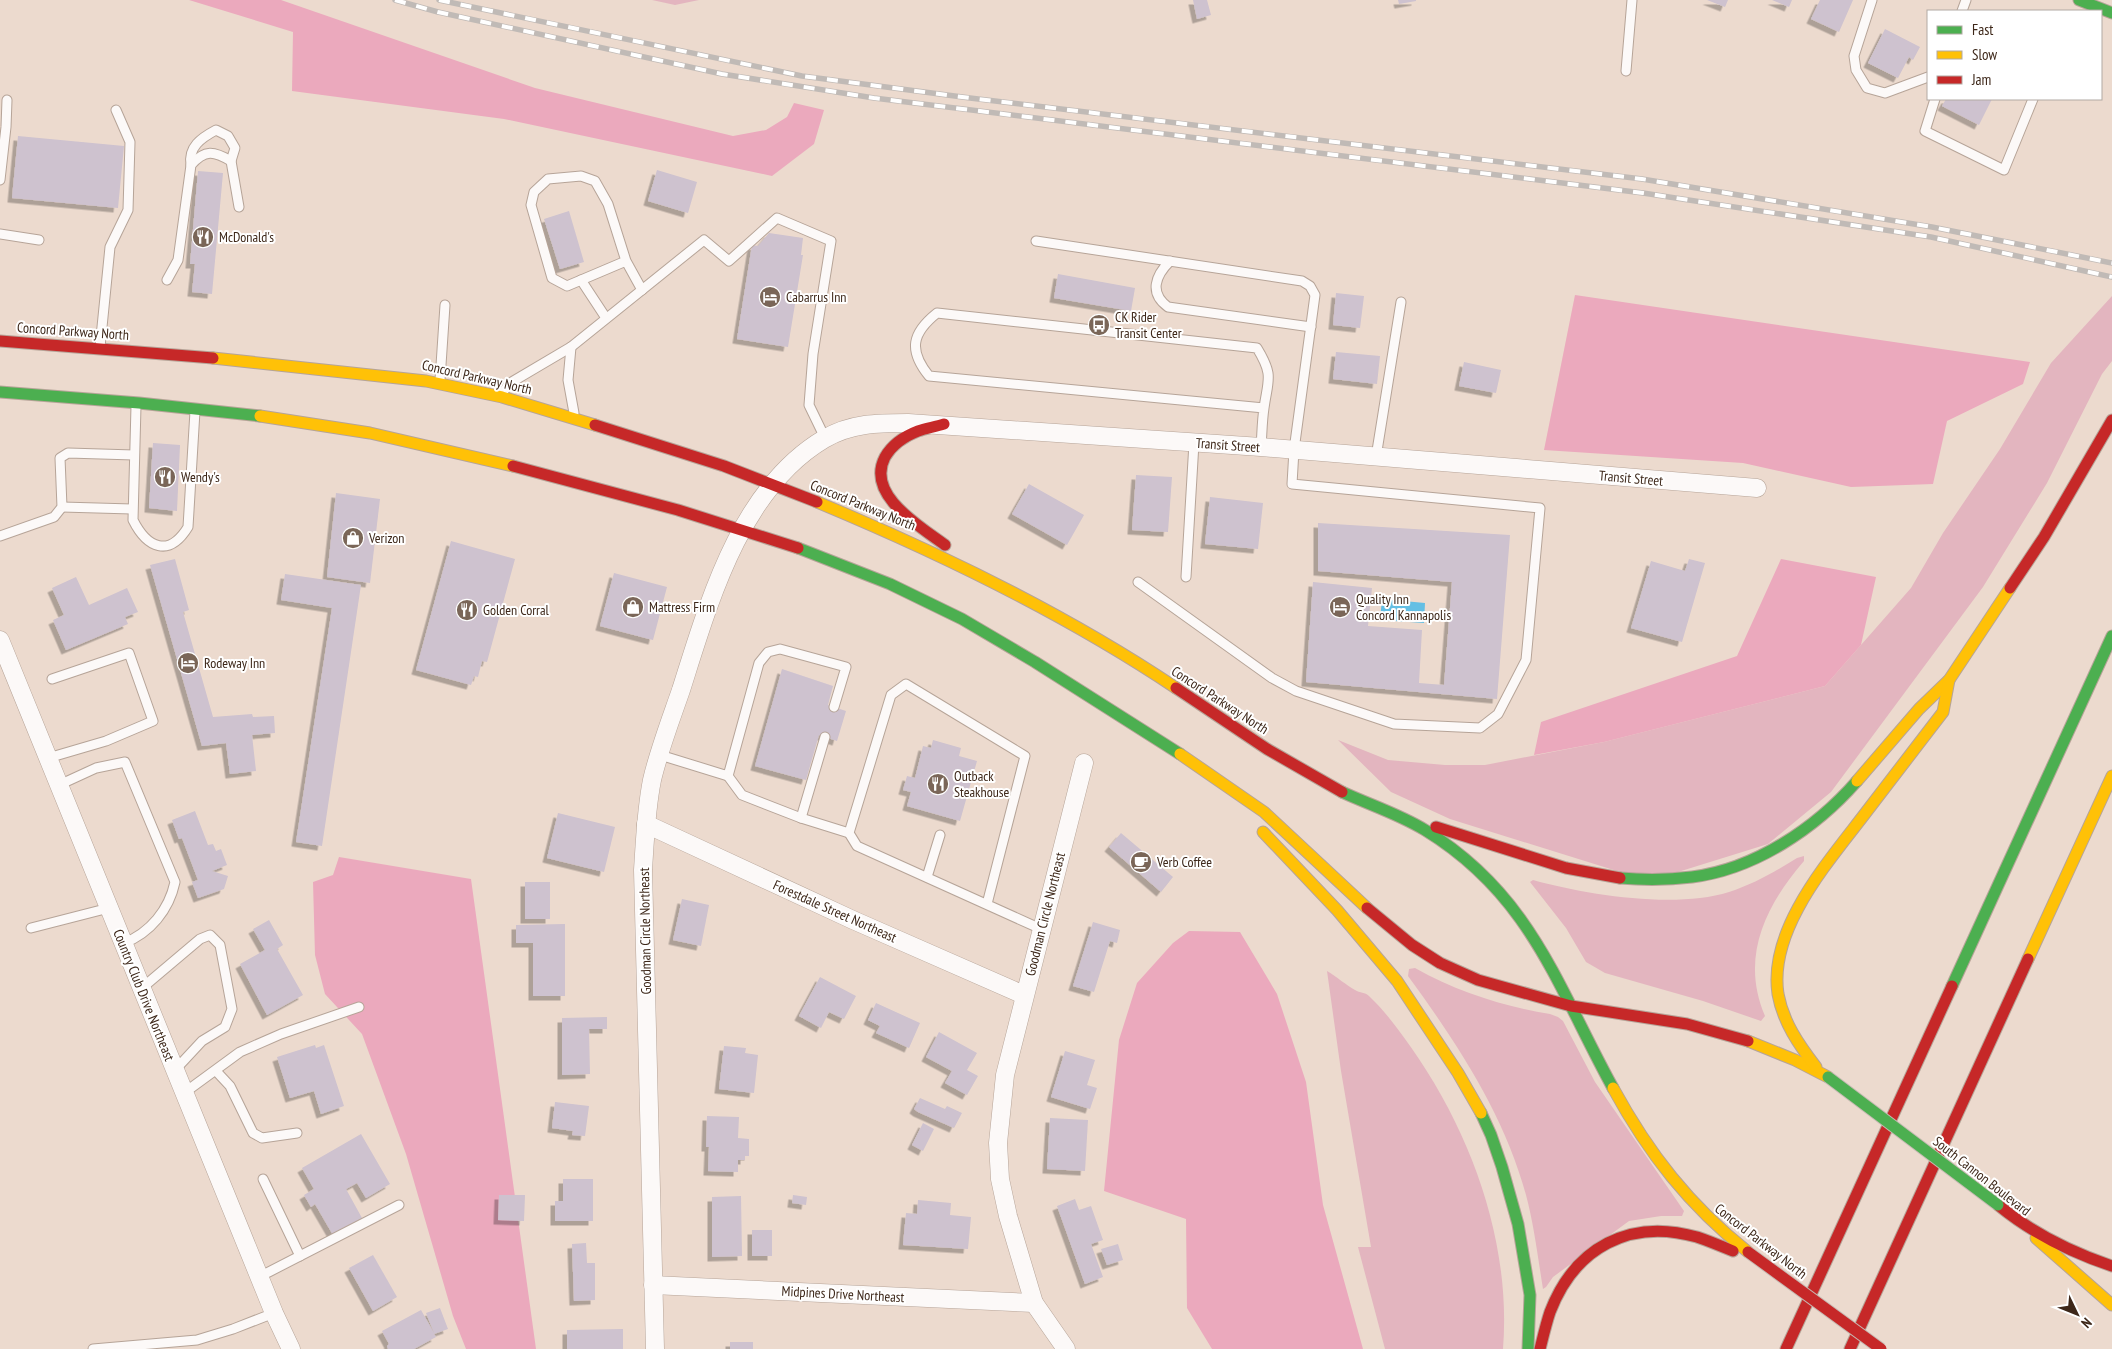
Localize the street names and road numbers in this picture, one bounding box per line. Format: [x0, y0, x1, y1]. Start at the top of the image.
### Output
street label: Concord Parkway North [16, 318, 130, 344]
street label: Concord Parkway North [420, 356, 534, 398]
street label: Transit Street [1195, 434, 1261, 456]
street label: Transit Street [1598, 466, 1664, 490]
street label: Concord Parkway North [808, 476, 918, 534]
street label: Concord Parkway North [1168, 662, 1272, 738]
street label: Goodman Circle Northeast [1021, 850, 1069, 978]
street label: Goodman Circle Northeast [635, 867, 655, 995]
street label: Forestdale Street Northeast [770, 876, 900, 946]
street label: Country Club Drive Northeast [109, 926, 179, 1064]
street label: South Cannon Boulevard [1930, 1132, 2034, 1220]
street label: Concord Parkway North [1711, 1199, 1811, 1283]
street label: Midpines Drive Northeast [781, 1282, 905, 1306]

